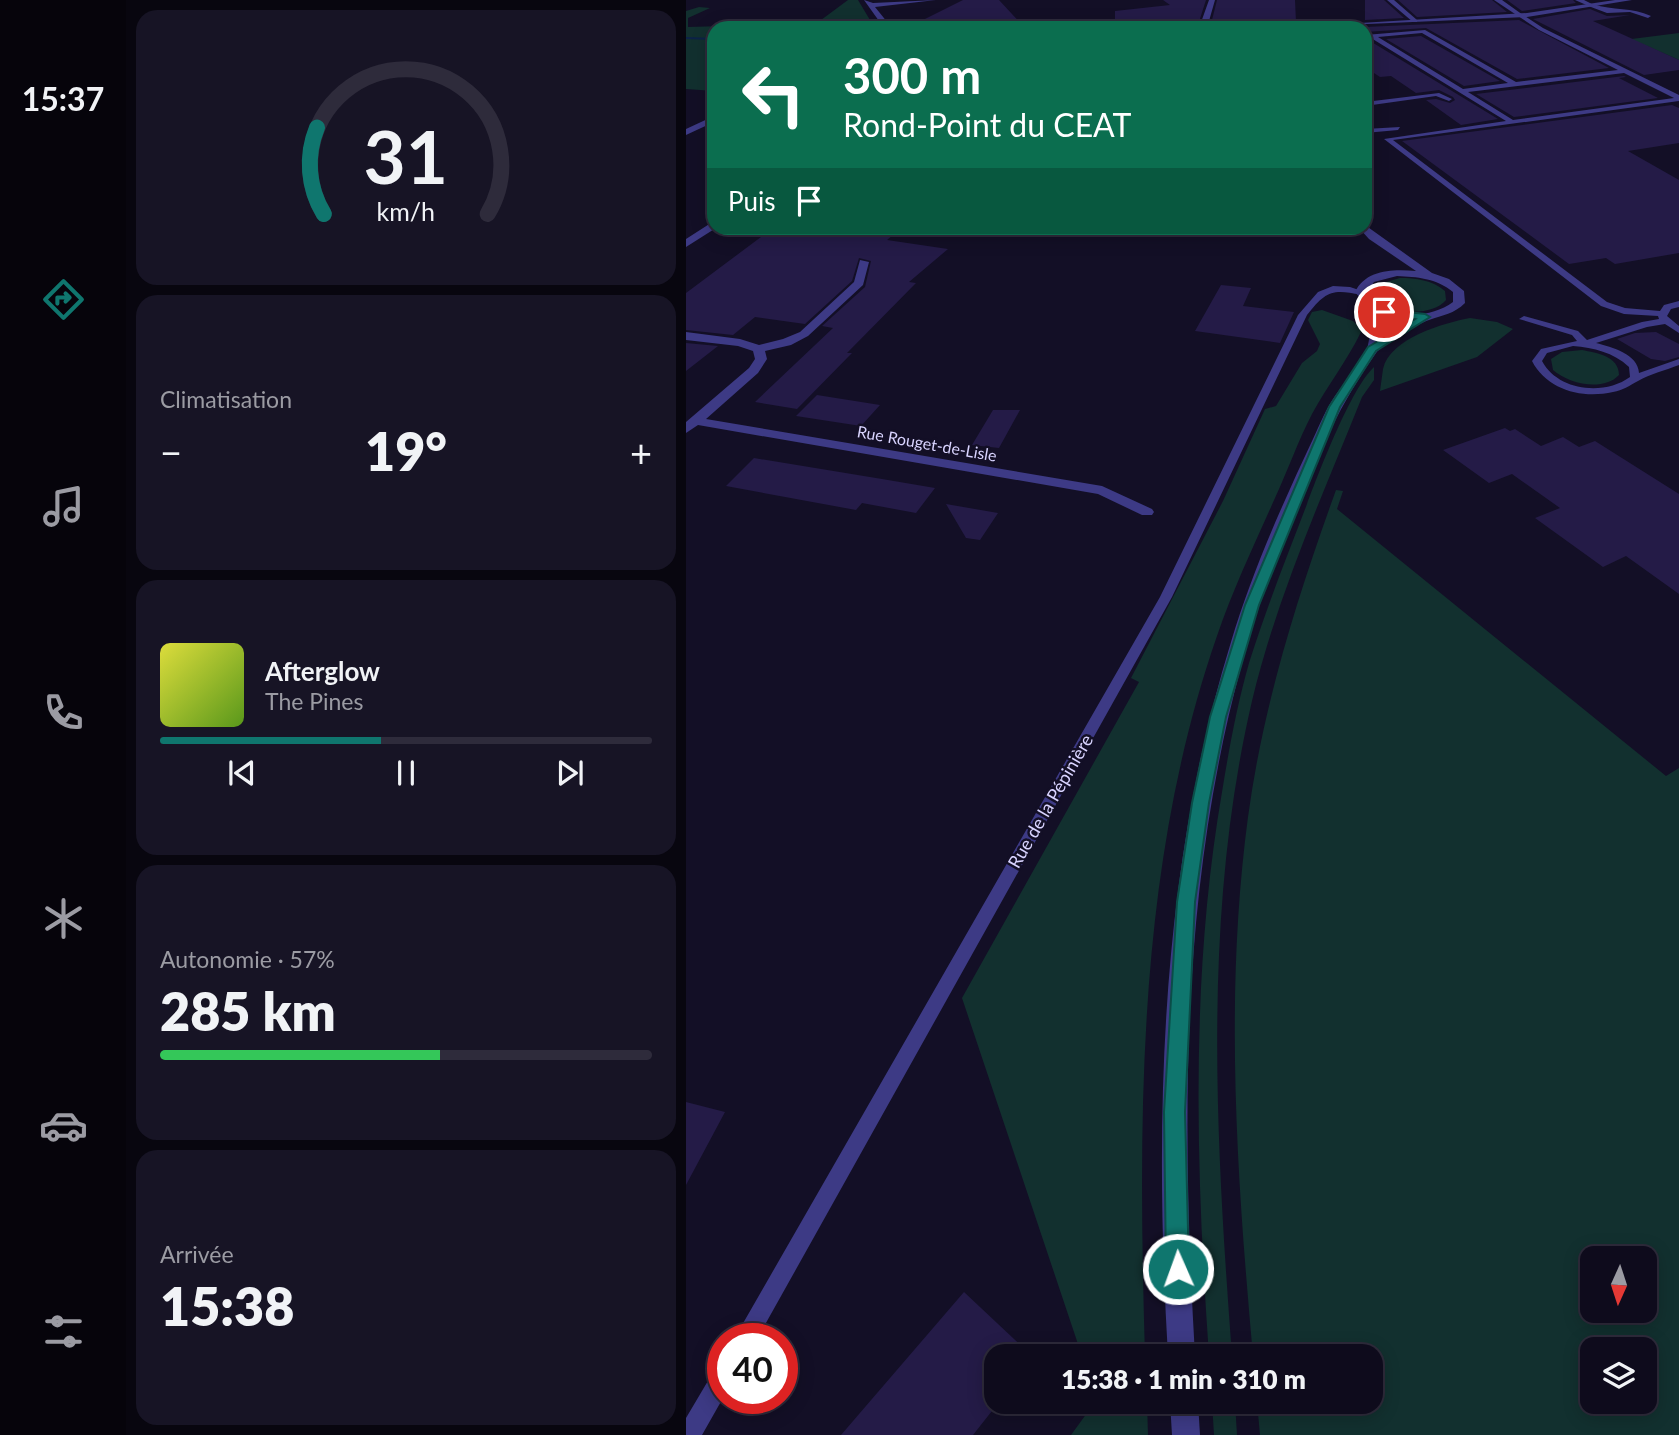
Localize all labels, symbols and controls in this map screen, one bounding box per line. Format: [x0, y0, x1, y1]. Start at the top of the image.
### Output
text: 300 m [843, 46, 981, 104]
icon: left [728, 49, 819, 140]
text: 15:37 [22, 79, 104, 118]
text: Rond-Point du CEAT [843, 105, 1131, 144]
text: 31 [364, 112, 448, 200]
icon: arrive [790, 182, 828, 220]
text: Puis [728, 185, 776, 217]
text: km/h [377, 195, 435, 225]
icon: directions [39, 275, 88, 324]
pin [1354, 282, 1414, 342]
icon: arrive [1365, 293, 1403, 331]
text: Climatisation [160, 385, 292, 413]
text: 19° [365, 420, 447, 482]
street label: Rue Rouget-de-Lisle [856, 421, 998, 465]
text: − [160, 429, 182, 475]
text: + [630, 429, 652, 475]
icon: music [39, 482, 88, 531]
text: Afterglow [265, 655, 380, 687]
text: The Pines [265, 687, 363, 715]
icon: phone [39, 688, 88, 737]
street label: Rue de la Pépinière [1003, 730, 1097, 872]
icon: previous [223, 754, 261, 792]
icon: pause [387, 754, 425, 792]
icon: next [551, 754, 589, 792]
icon: climate [39, 894, 88, 943]
text: Autonomie · 57% [160, 945, 335, 973]
text: 285 km [160, 980, 336, 1042]
icon: car [39, 1101, 88, 1150]
position arrow [1141, 1232, 1215, 1306]
text: Arrivée [160, 1240, 234, 1268]
north arrow [1580, 1246, 1657, 1323]
map controls [1580, 1246, 1657, 1414]
text: 15:38 [160, 1275, 294, 1337]
icon: filters [39, 1307, 88, 1356]
speed limit sign: 40 [707, 1323, 798, 1414]
button: layers [1580, 1337, 1657, 1414]
text: 15:38 · 1 min · 310 m [1061, 1363, 1306, 1395]

